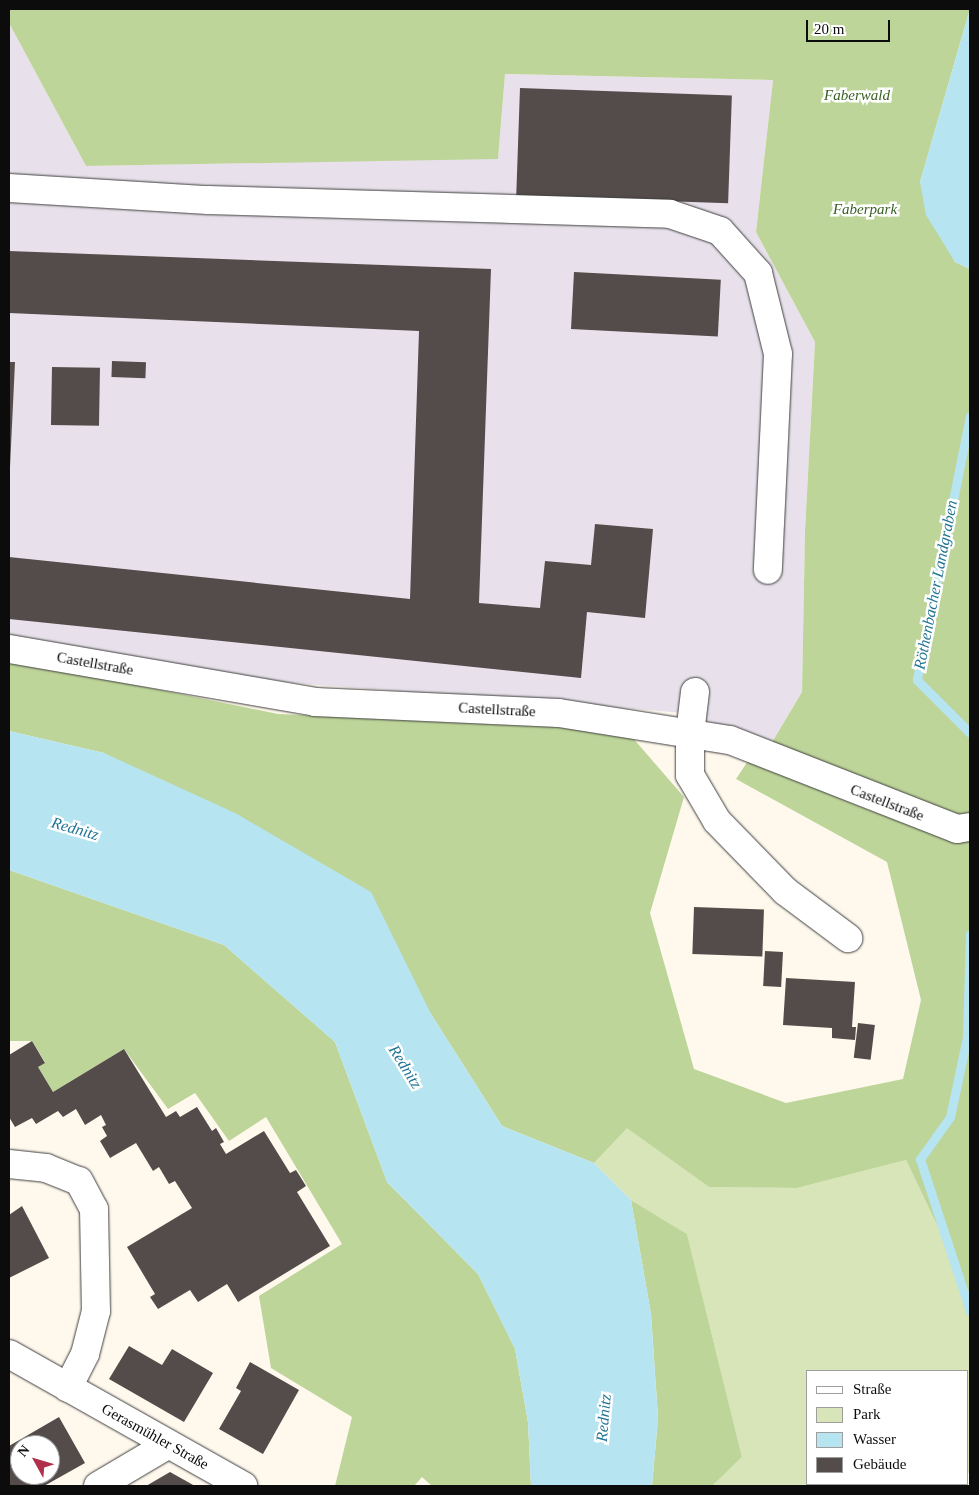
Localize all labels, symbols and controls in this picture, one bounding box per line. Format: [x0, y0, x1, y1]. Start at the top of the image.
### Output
scale bar [809, 10, 893, 42]
text: 20 m [814, 21, 844, 37]
park label: Faberwald [824, 87, 890, 105]
park label: Faberpark [833, 201, 897, 219]
water label: Röthenbacher Landgraben [910, 499, 962, 671]
street label: Castellstraße [55, 648, 135, 680]
street label: Castellstraße [458, 699, 536, 721]
street label: Castellstraße [848, 781, 926, 825]
water label: Rednitz [49, 813, 101, 845]
water label: Rednitz [384, 1042, 426, 1092]
legend [806, 1370, 969, 1485]
text: Straße [853, 1381, 891, 1397]
water label: Rednitz [592, 1393, 616, 1443]
street label: Gerasmühler Straße [98, 1400, 212, 1474]
text: Park [853, 1406, 881, 1422]
text: Wasser [853, 1431, 896, 1447]
north arrow [10, 1435, 60, 1485]
text: N [15, 1442, 33, 1460]
text: Gebäude [853, 1456, 906, 1472]

